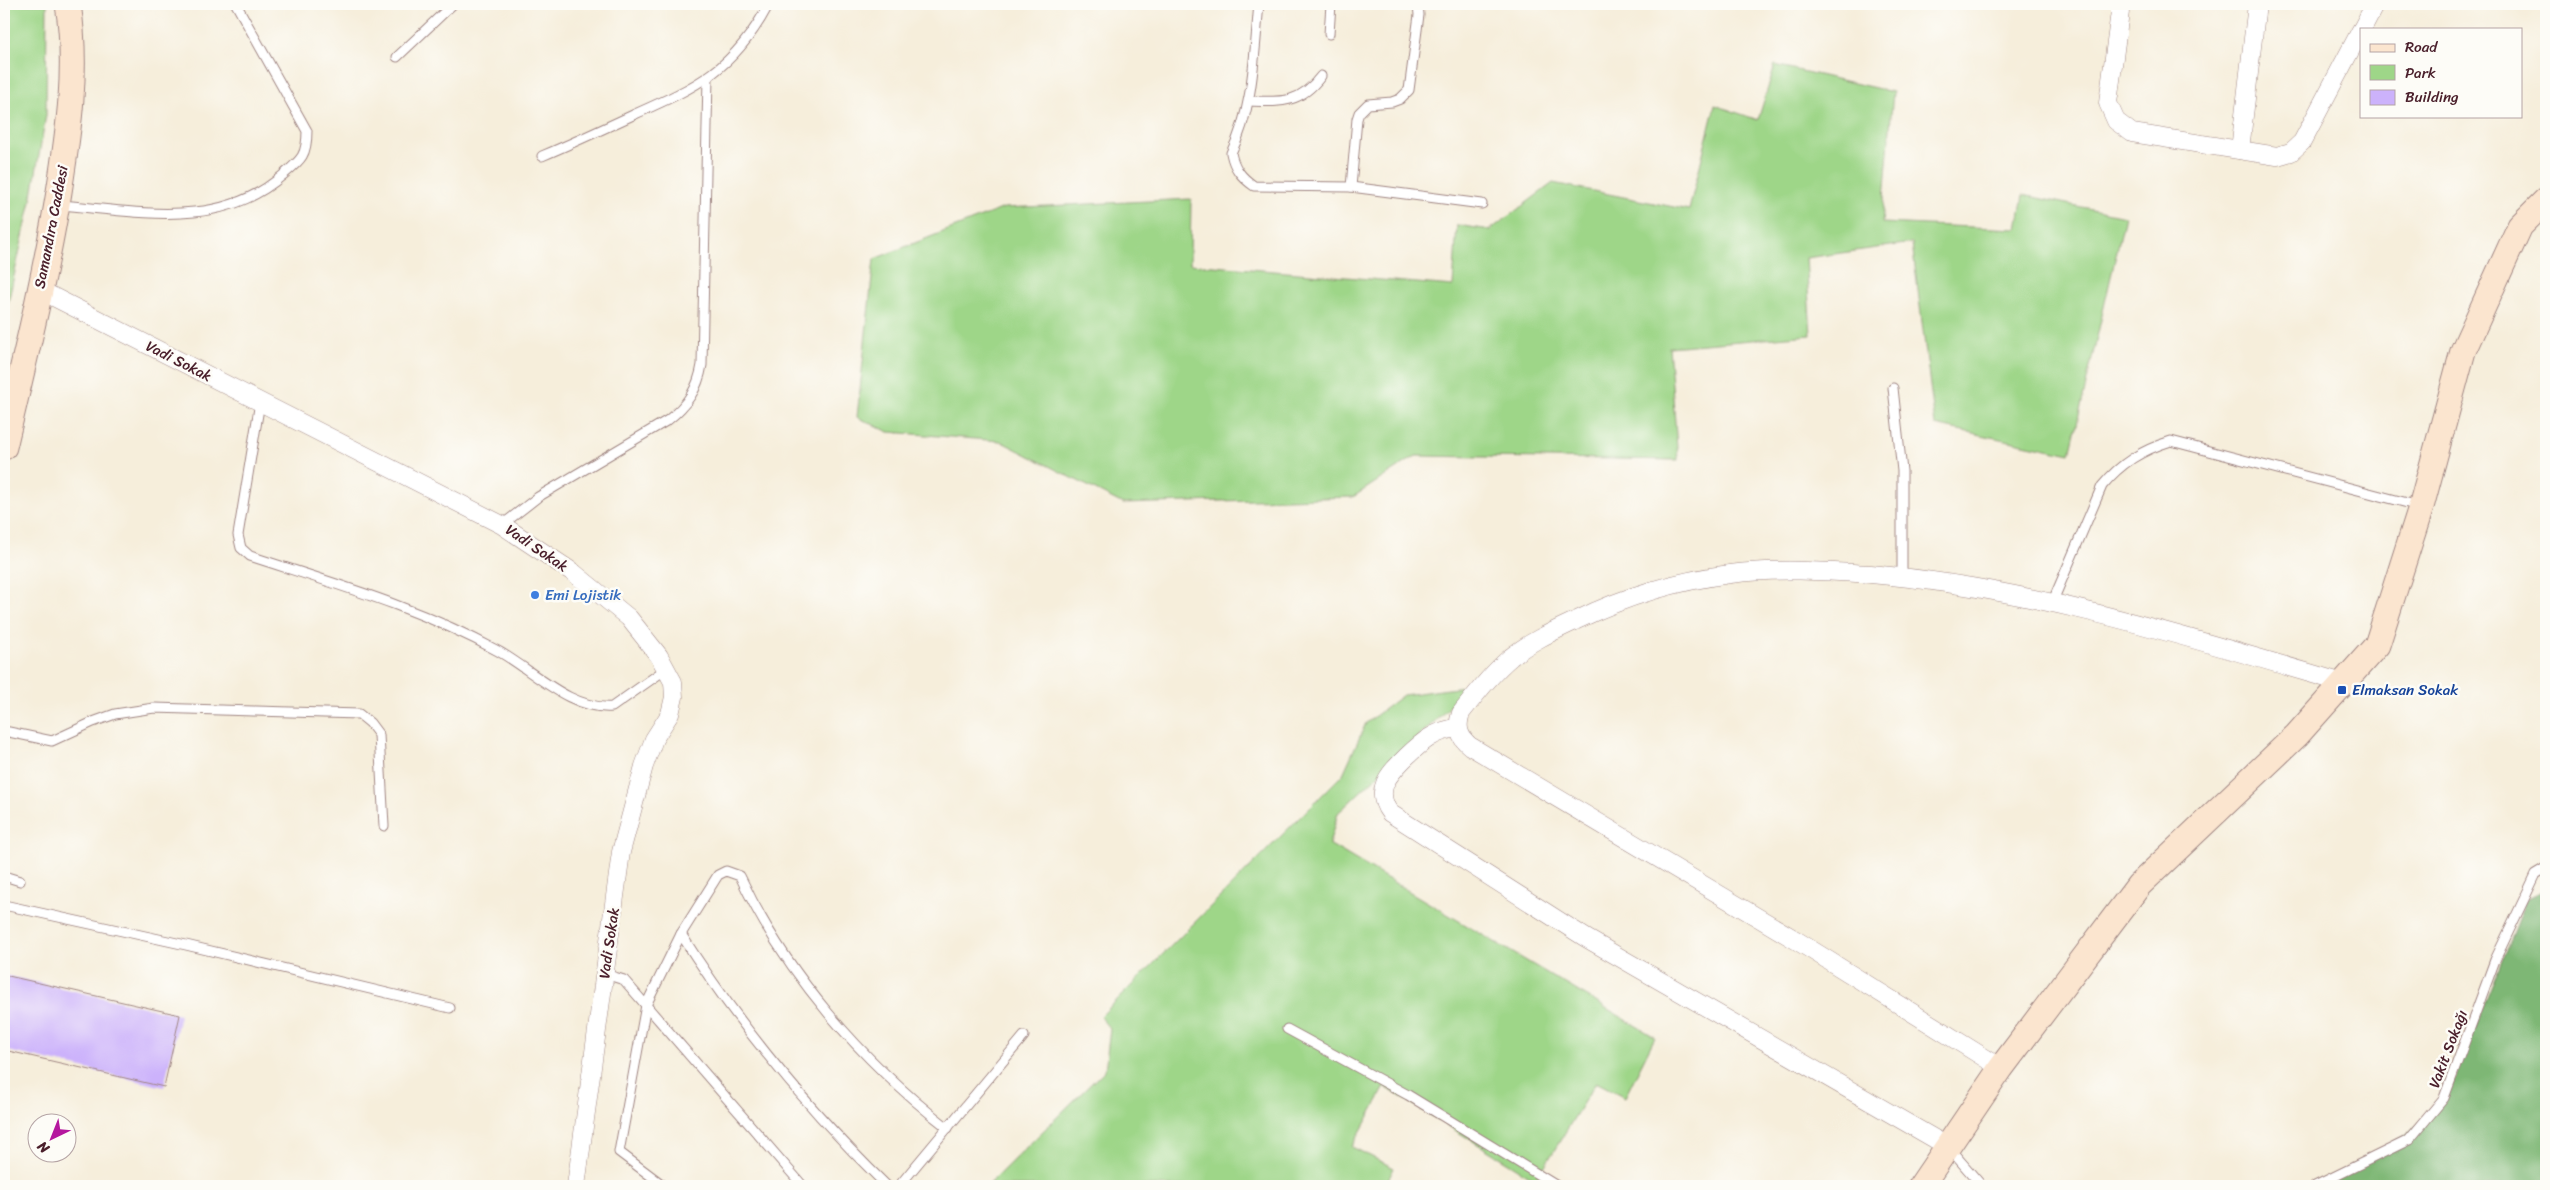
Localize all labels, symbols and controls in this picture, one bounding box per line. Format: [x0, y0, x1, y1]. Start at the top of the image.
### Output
legend [2360, 28, 2522, 118]
text: Road [2405, 34, 2438, 60]
text: Park [2405, 60, 2436, 86]
text: Building [2405, 84, 2459, 110]
street label: Samandıra Caddesi [26, 162, 76, 291]
street label: Vadi Sokak [141, 333, 217, 389]
street label: Vadi Sokak [500, 517, 574, 579]
place label: Emi Lojistik [545, 582, 621, 608]
marker: Emi Lojistik [529, 589, 541, 601]
place label: Elmaksan Sokak [2352, 677, 2459, 703]
marker: Elmaksan Sokak [2336, 684, 2348, 696]
street label: Vadi Sokak [591, 906, 627, 980]
street label: Vakit Sokağı [2421, 1006, 2475, 1092]
north arrow [28, 1112, 78, 1162]
text: N [31, 1134, 56, 1160]

